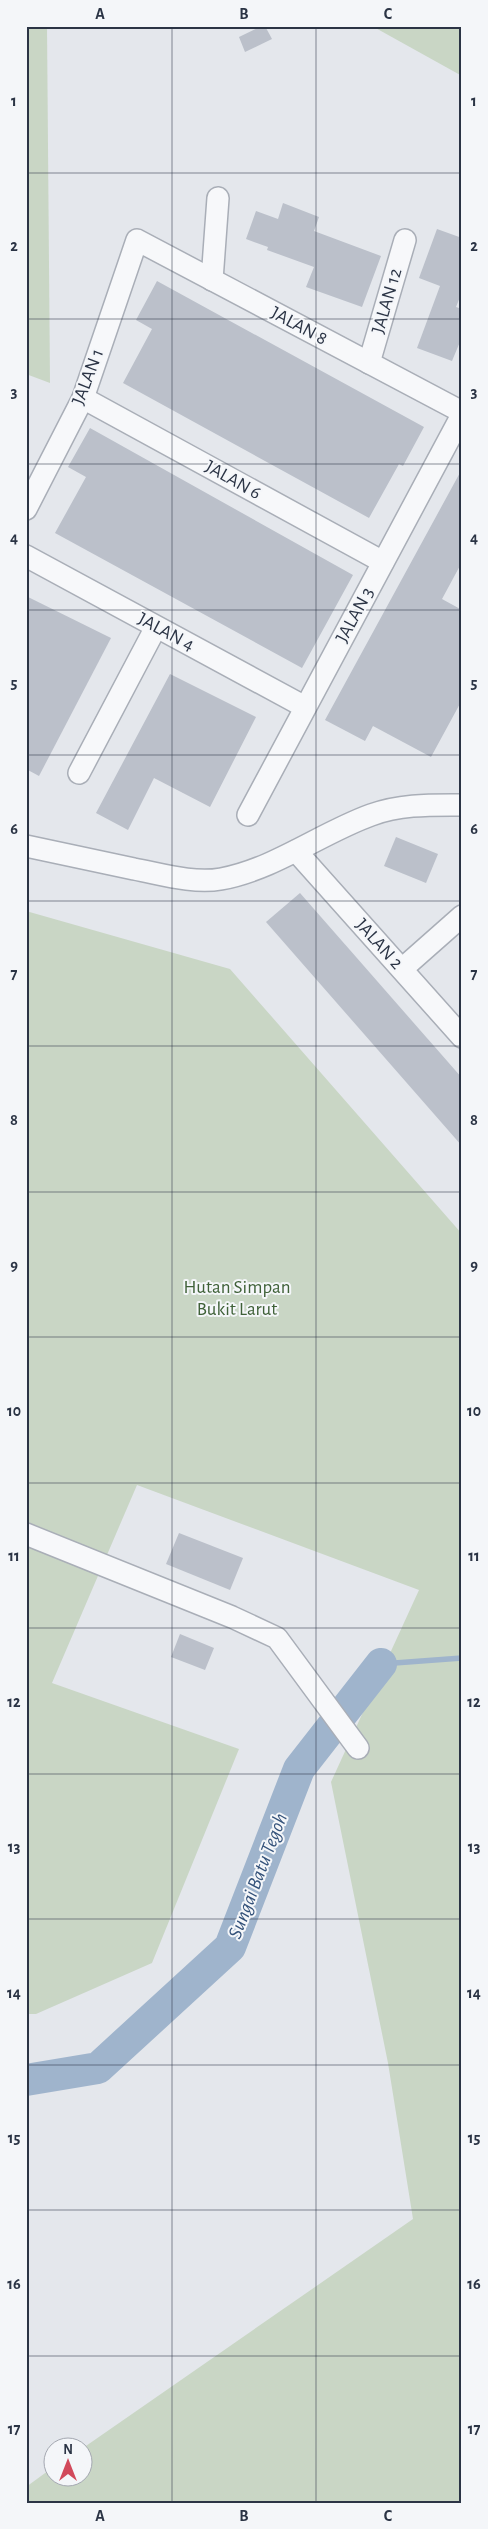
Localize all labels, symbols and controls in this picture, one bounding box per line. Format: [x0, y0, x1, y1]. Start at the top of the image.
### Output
text: A [95, 6, 105, 22]
text: B [239, 6, 249, 22]
text: C [384, 6, 393, 22]
text: 1 [11, 93, 17, 109]
text: 1 [471, 93, 477, 109]
text: 2 [10, 238, 18, 254]
text: 2 [470, 238, 478, 254]
street label: JALAN 12 [369, 266, 405, 336]
street label: JALAN 8 [268, 303, 330, 349]
street label: JALAN 1 [69, 346, 107, 408]
text: 3 [11, 384, 18, 400]
text: 3 [471, 384, 478, 400]
street label: JALAN 6 [202, 457, 264, 503]
text: 4 [10, 530, 18, 546]
text: 4 [470, 530, 478, 546]
street label: JALAN 3 [333, 584, 377, 646]
street label: JALAN 4 [135, 609, 197, 655]
text: 5 [11, 675, 18, 691]
text: 5 [471, 675, 478, 691]
text: 6 [10, 821, 18, 837]
text: 6 [470, 821, 478, 837]
street label: JALAN 2 [352, 915, 407, 973]
text: 7 [11, 966, 18, 982]
text: 7 [471, 966, 478, 982]
text: 8 [10, 1112, 18, 1128]
text: 8 [470, 1112, 478, 1128]
text: 9 [10, 1257, 18, 1273]
text: 9 [470, 1257, 478, 1273]
park label: Hutan Simpan Bukit Larut [184, 1278, 290, 1319]
text: 10 [7, 1403, 21, 1419]
text: 10 [467, 1403, 481, 1419]
text: 11 [8, 1548, 20, 1564]
text: 11 [468, 1548, 480, 1564]
text: 12 [7, 1694, 21, 1710]
text: 12 [467, 1694, 481, 1710]
water label: Sungai Batu Tegoh [225, 1811, 291, 1941]
text: 13 [8, 1839, 20, 1855]
text: 13 [468, 1839, 480, 1855]
text: 14 [7, 1985, 21, 2001]
text: 14 [467, 1985, 481, 2001]
text: 15 [8, 2130, 20, 2146]
text: 15 [468, 2130, 480, 2146]
text: 16 [7, 2276, 21, 2292]
text: 16 [467, 2276, 481, 2292]
text: 17 [8, 2421, 20, 2437]
text: 17 [468, 2421, 480, 2437]
north arrow [42, 2436, 92, 2486]
text: N [63, 2443, 73, 2457]
text: A [95, 2508, 105, 2524]
text: B [239, 2508, 249, 2524]
text: C [384, 2508, 393, 2524]

